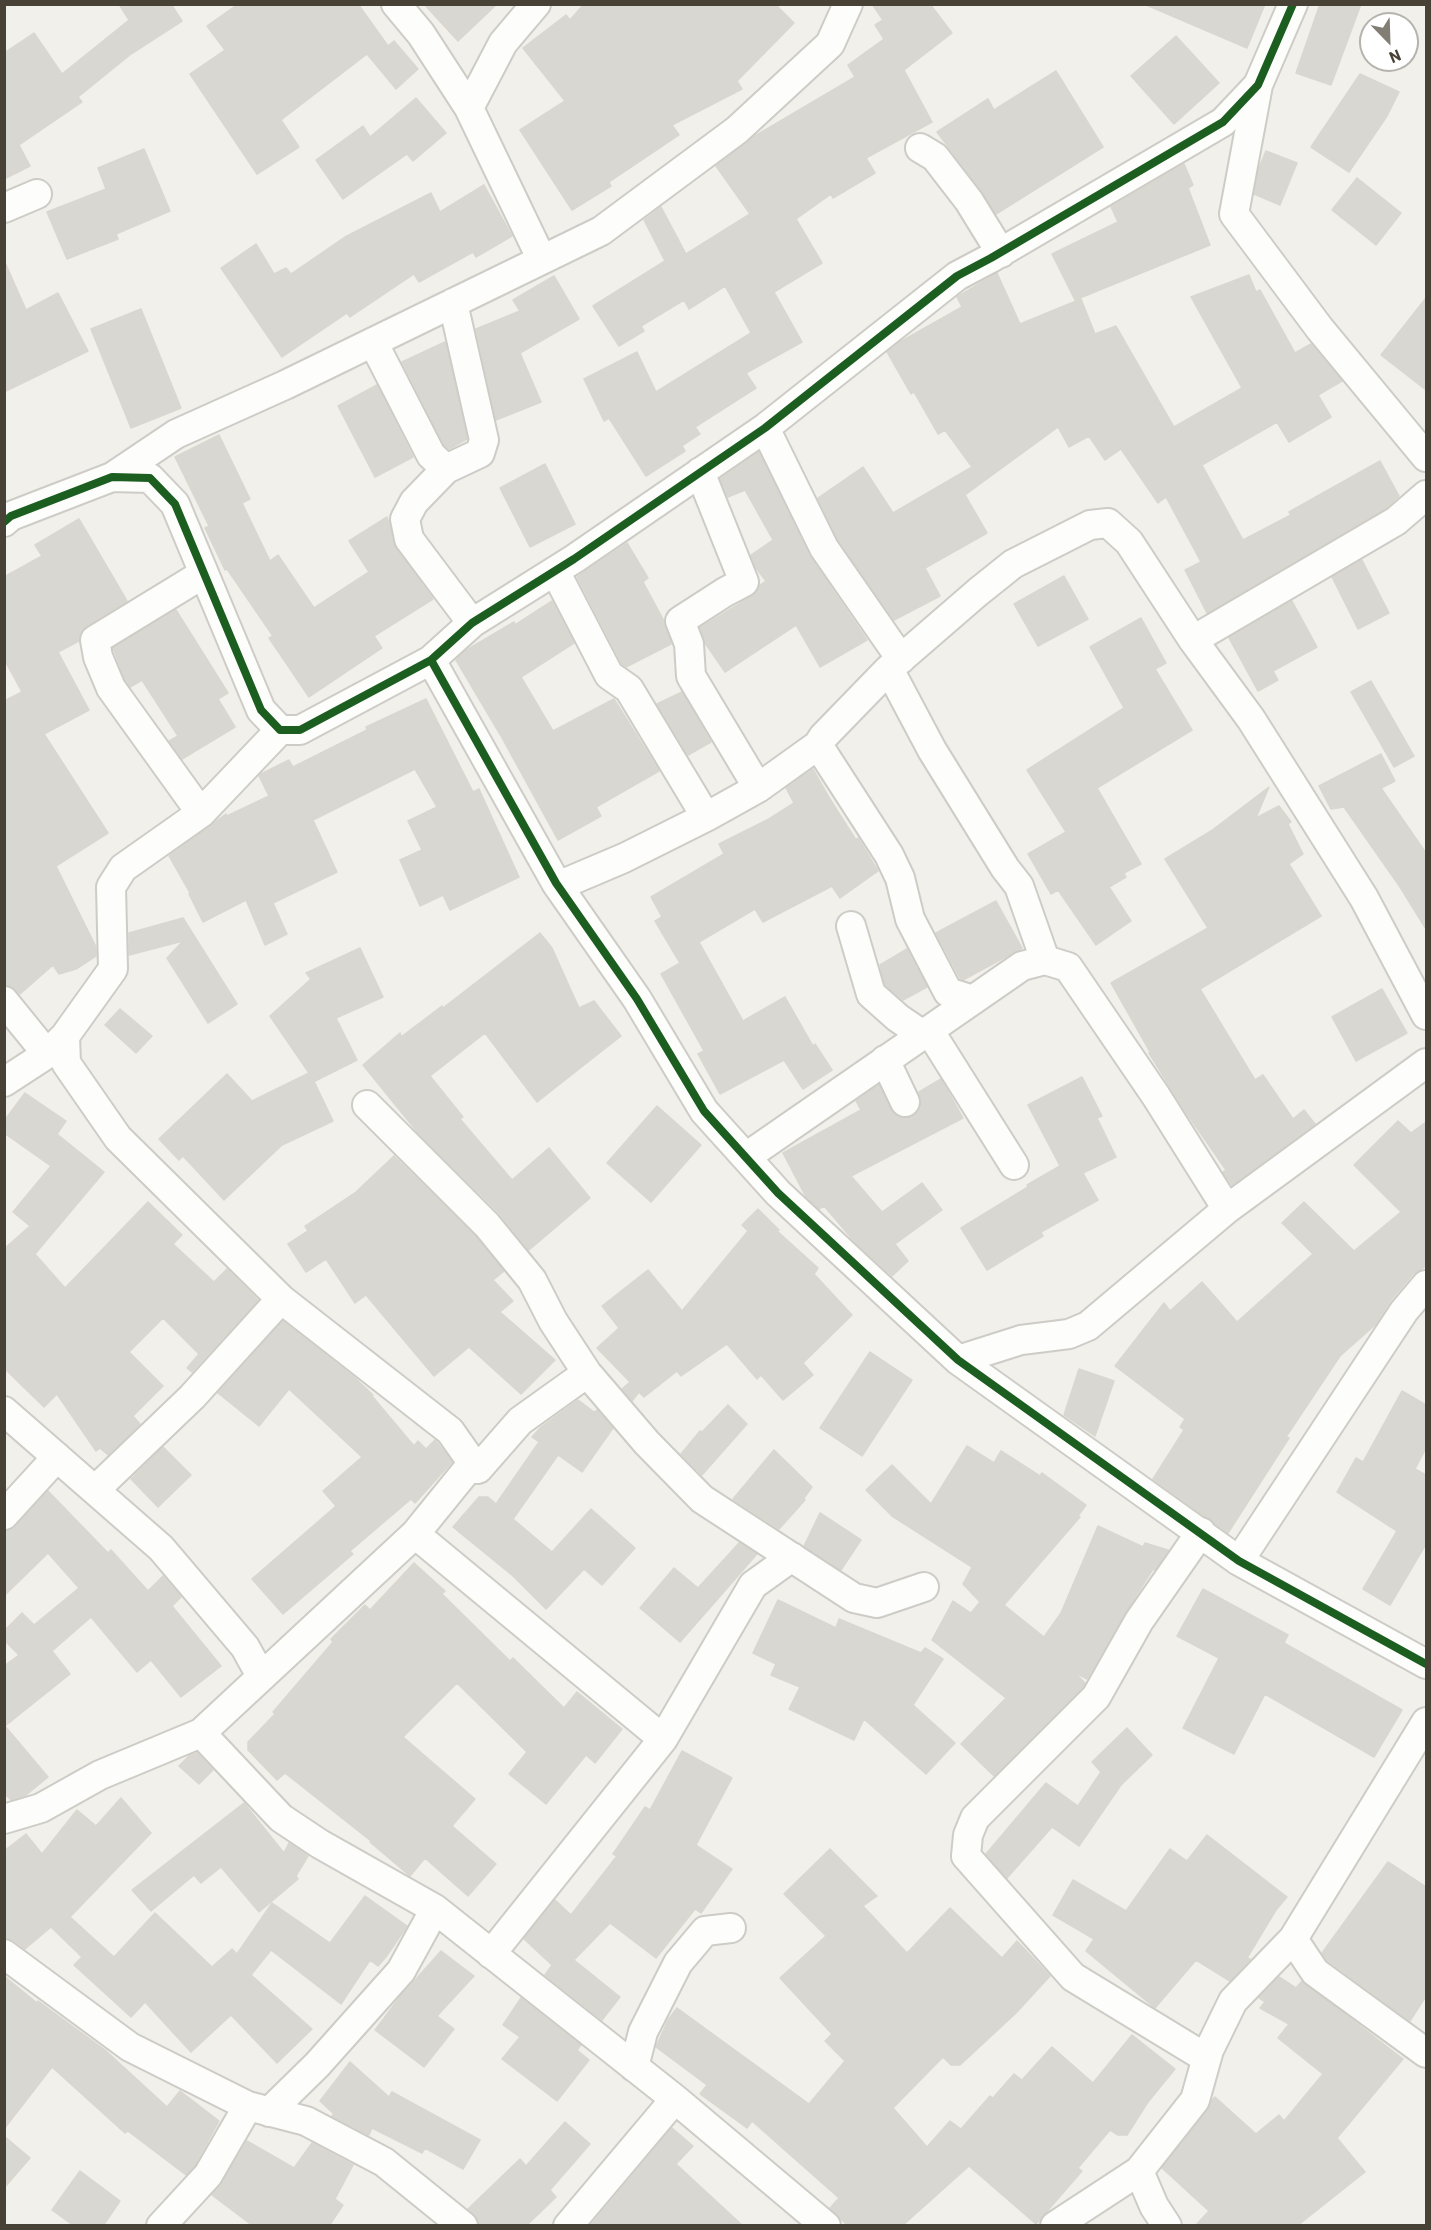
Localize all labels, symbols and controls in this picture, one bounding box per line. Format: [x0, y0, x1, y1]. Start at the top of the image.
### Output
north arrow [1359, 12, 1419, 72]
text: N [1387, 46, 1404, 68]

